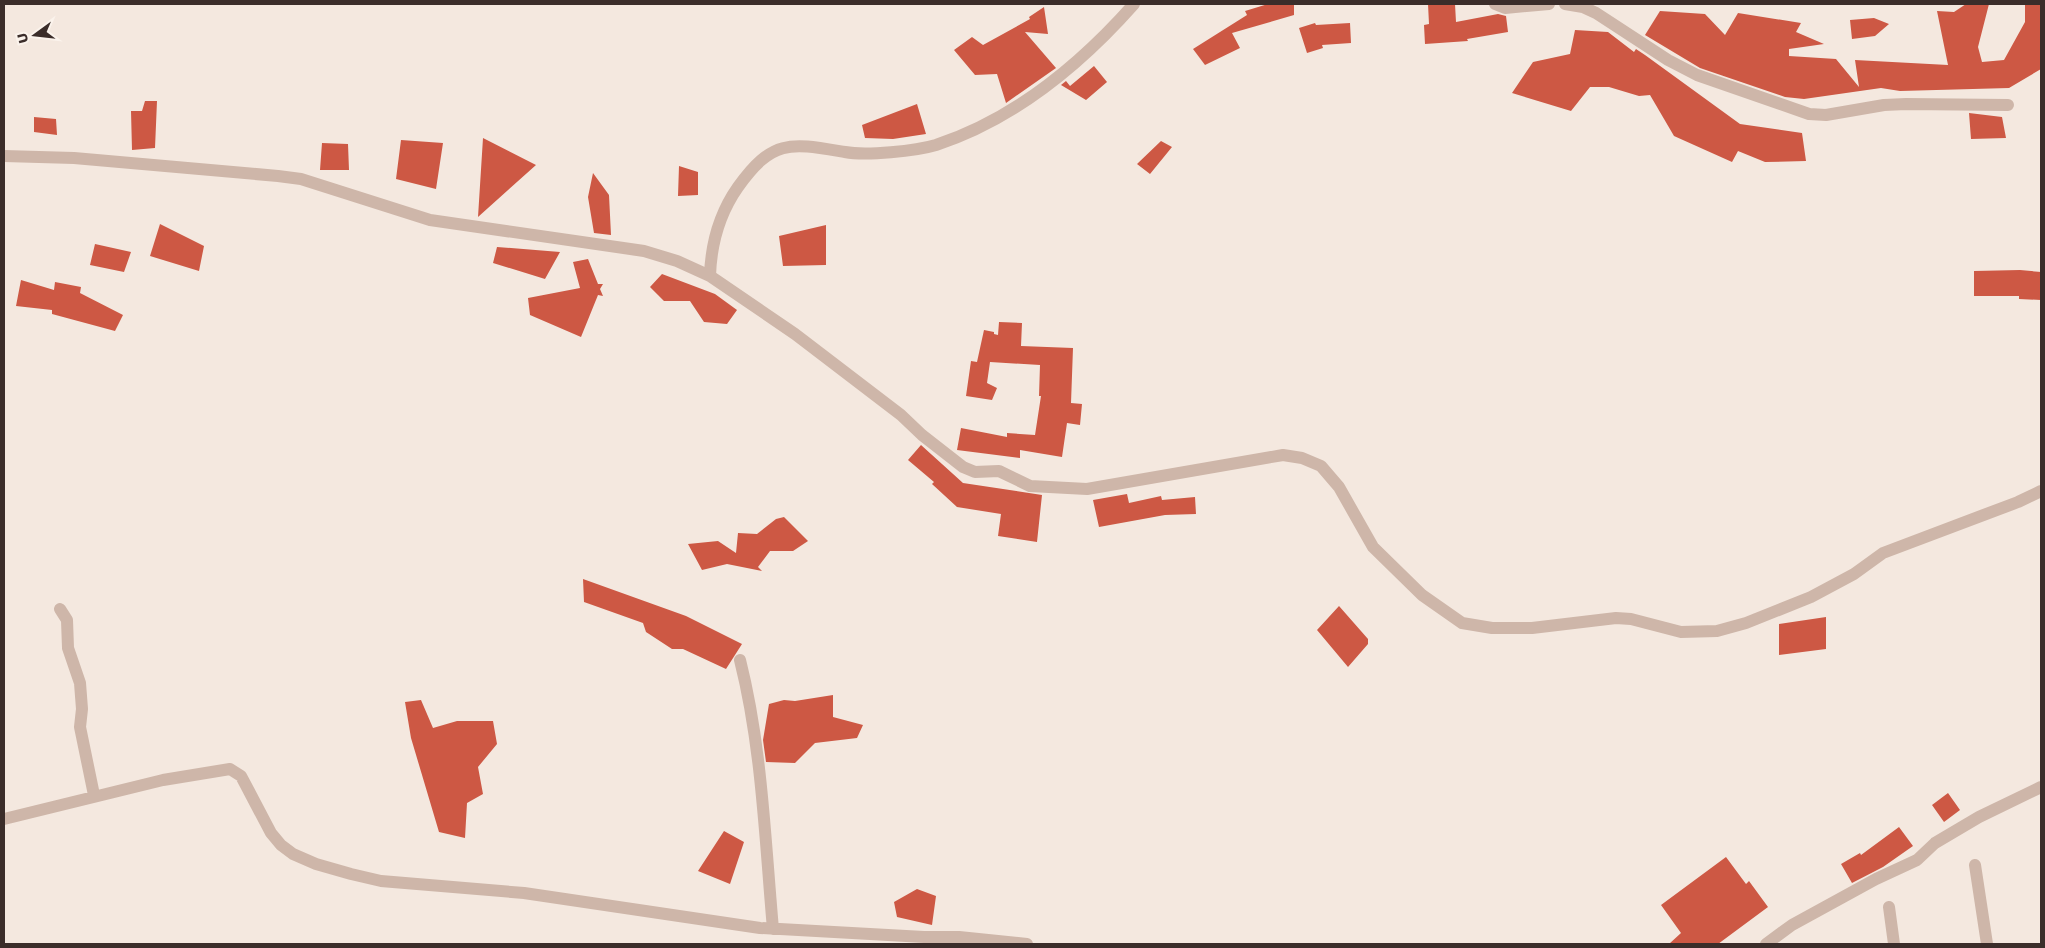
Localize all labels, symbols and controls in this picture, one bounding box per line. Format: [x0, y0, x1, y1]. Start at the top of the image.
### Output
north arrow [10, 10, 60, 60]
text: U [13, 31, 31, 45]

